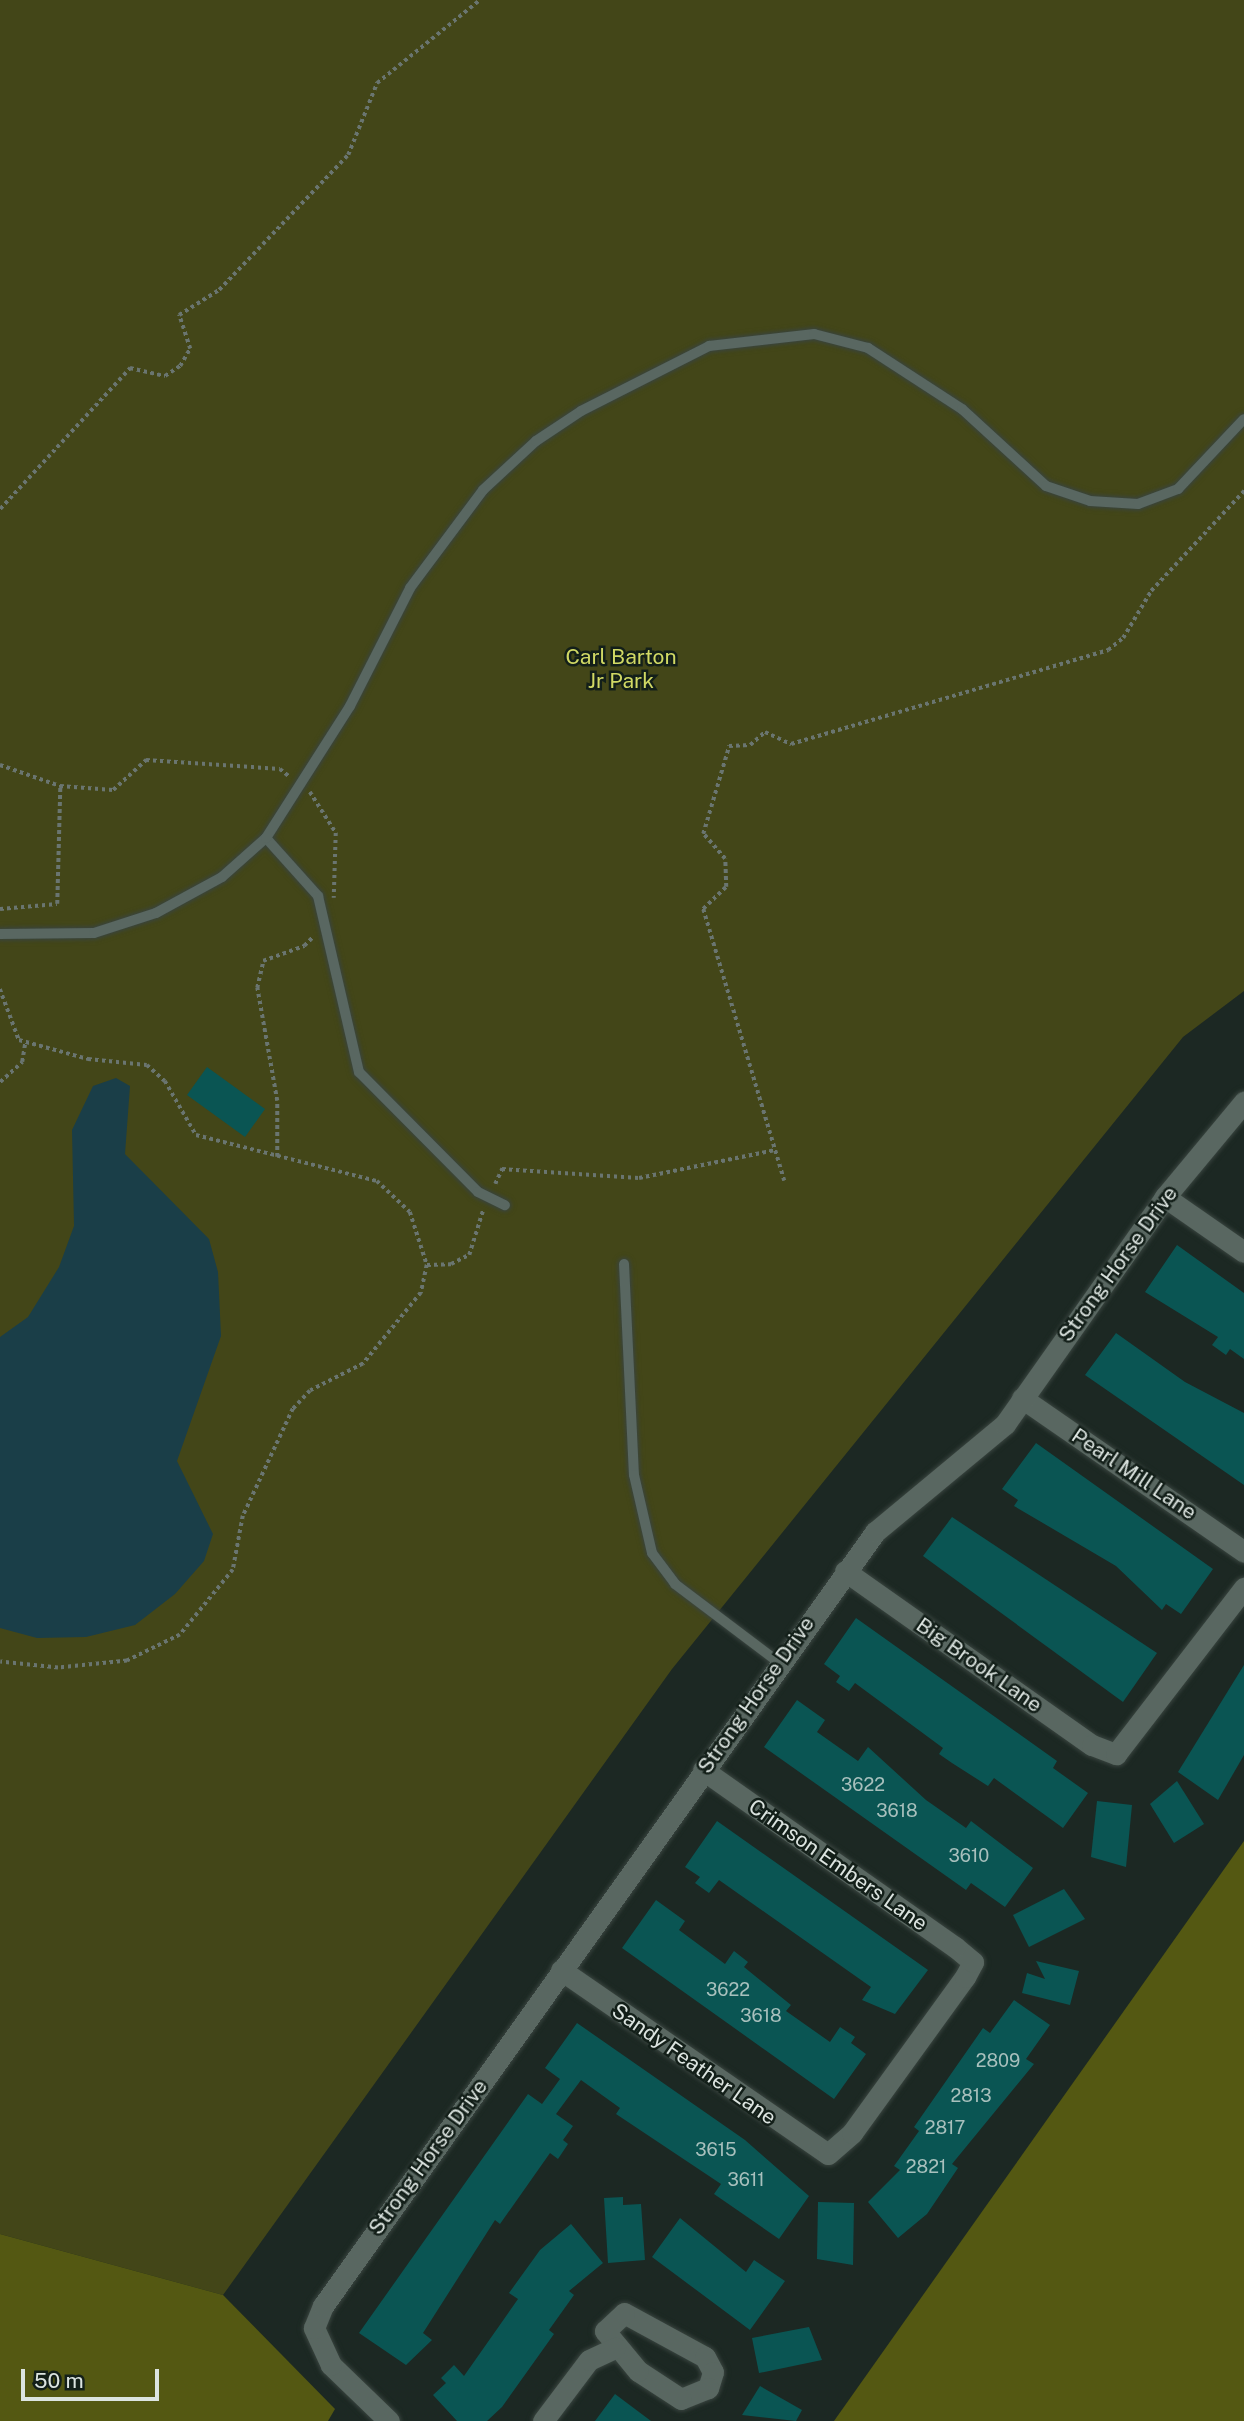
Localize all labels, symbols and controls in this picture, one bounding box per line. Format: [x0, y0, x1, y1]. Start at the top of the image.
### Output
park label: Carl Barton Jr Park [565, 644, 677, 694]
street label: Strong Horse Drive [1053, 1181, 1183, 1347]
street label: Pearl Mill Lane [1067, 1423, 1201, 1525]
street label: Strong Horse Drive [692, 1612, 820, 1778]
street label: Big Brook Lane [911, 1612, 1047, 1718]
house number: 3622 [841, 1774, 885, 1796]
street label: Crimson Embers Lane [744, 1794, 932, 1936]
house number: 3618 [876, 1800, 918, 1822]
house number: 3610 [949, 1845, 989, 1867]
house number: 3622 [706, 1979, 750, 2001]
street label: Sandy Feather Lane [607, 1998, 781, 2130]
house number: 3618 [740, 2005, 782, 2027]
house number: 2809 [976, 2050, 1020, 2072]
street label: Strong Horse Drive [363, 2074, 493, 2240]
house number: 2813 [950, 2085, 992, 2107]
house number: 2817 [925, 2117, 965, 2139]
house number: 3615 [695, 2139, 737, 2161]
house number: 2821 [906, 2156, 946, 2178]
house number: 3611 [727, 2169, 765, 2191]
scale bar [24, 2354, 163, 2398]
text: 50 m [34, 2368, 84, 2393]

